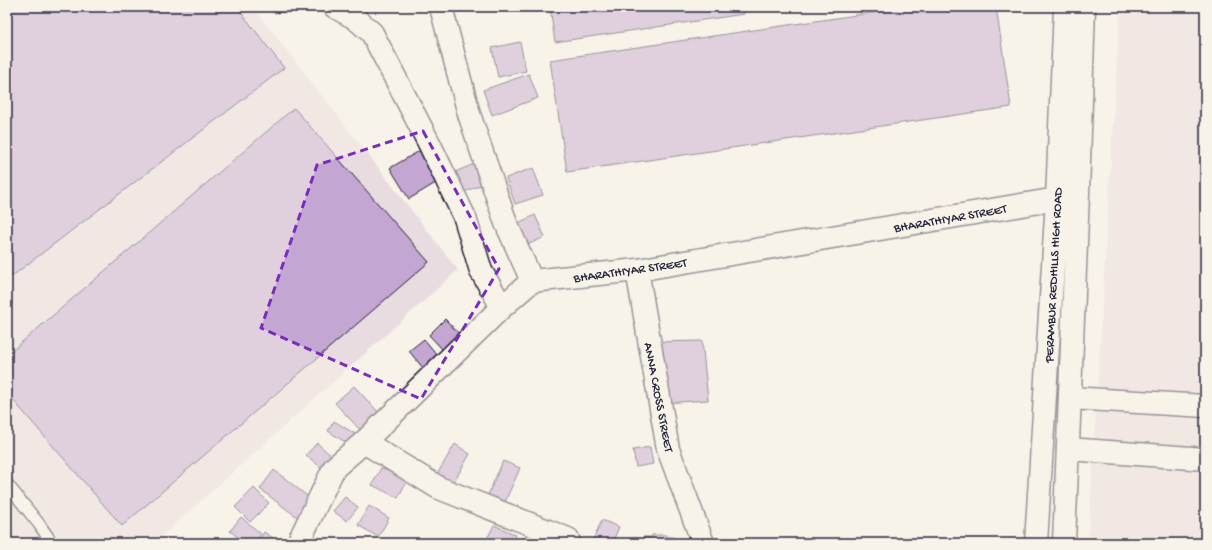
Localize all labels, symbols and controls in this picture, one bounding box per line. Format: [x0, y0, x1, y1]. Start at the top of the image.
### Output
street label: PERAMBUR REDHILLS HIGH ROAD [1042, 187, 1067, 364]
street label: BHARATHIYAR STREET [892, 202, 1009, 237]
street label: BHARATHIYAR STREET [572, 256, 689, 287]
street label: ANNA CROSS STREET [640, 341, 676, 454]

